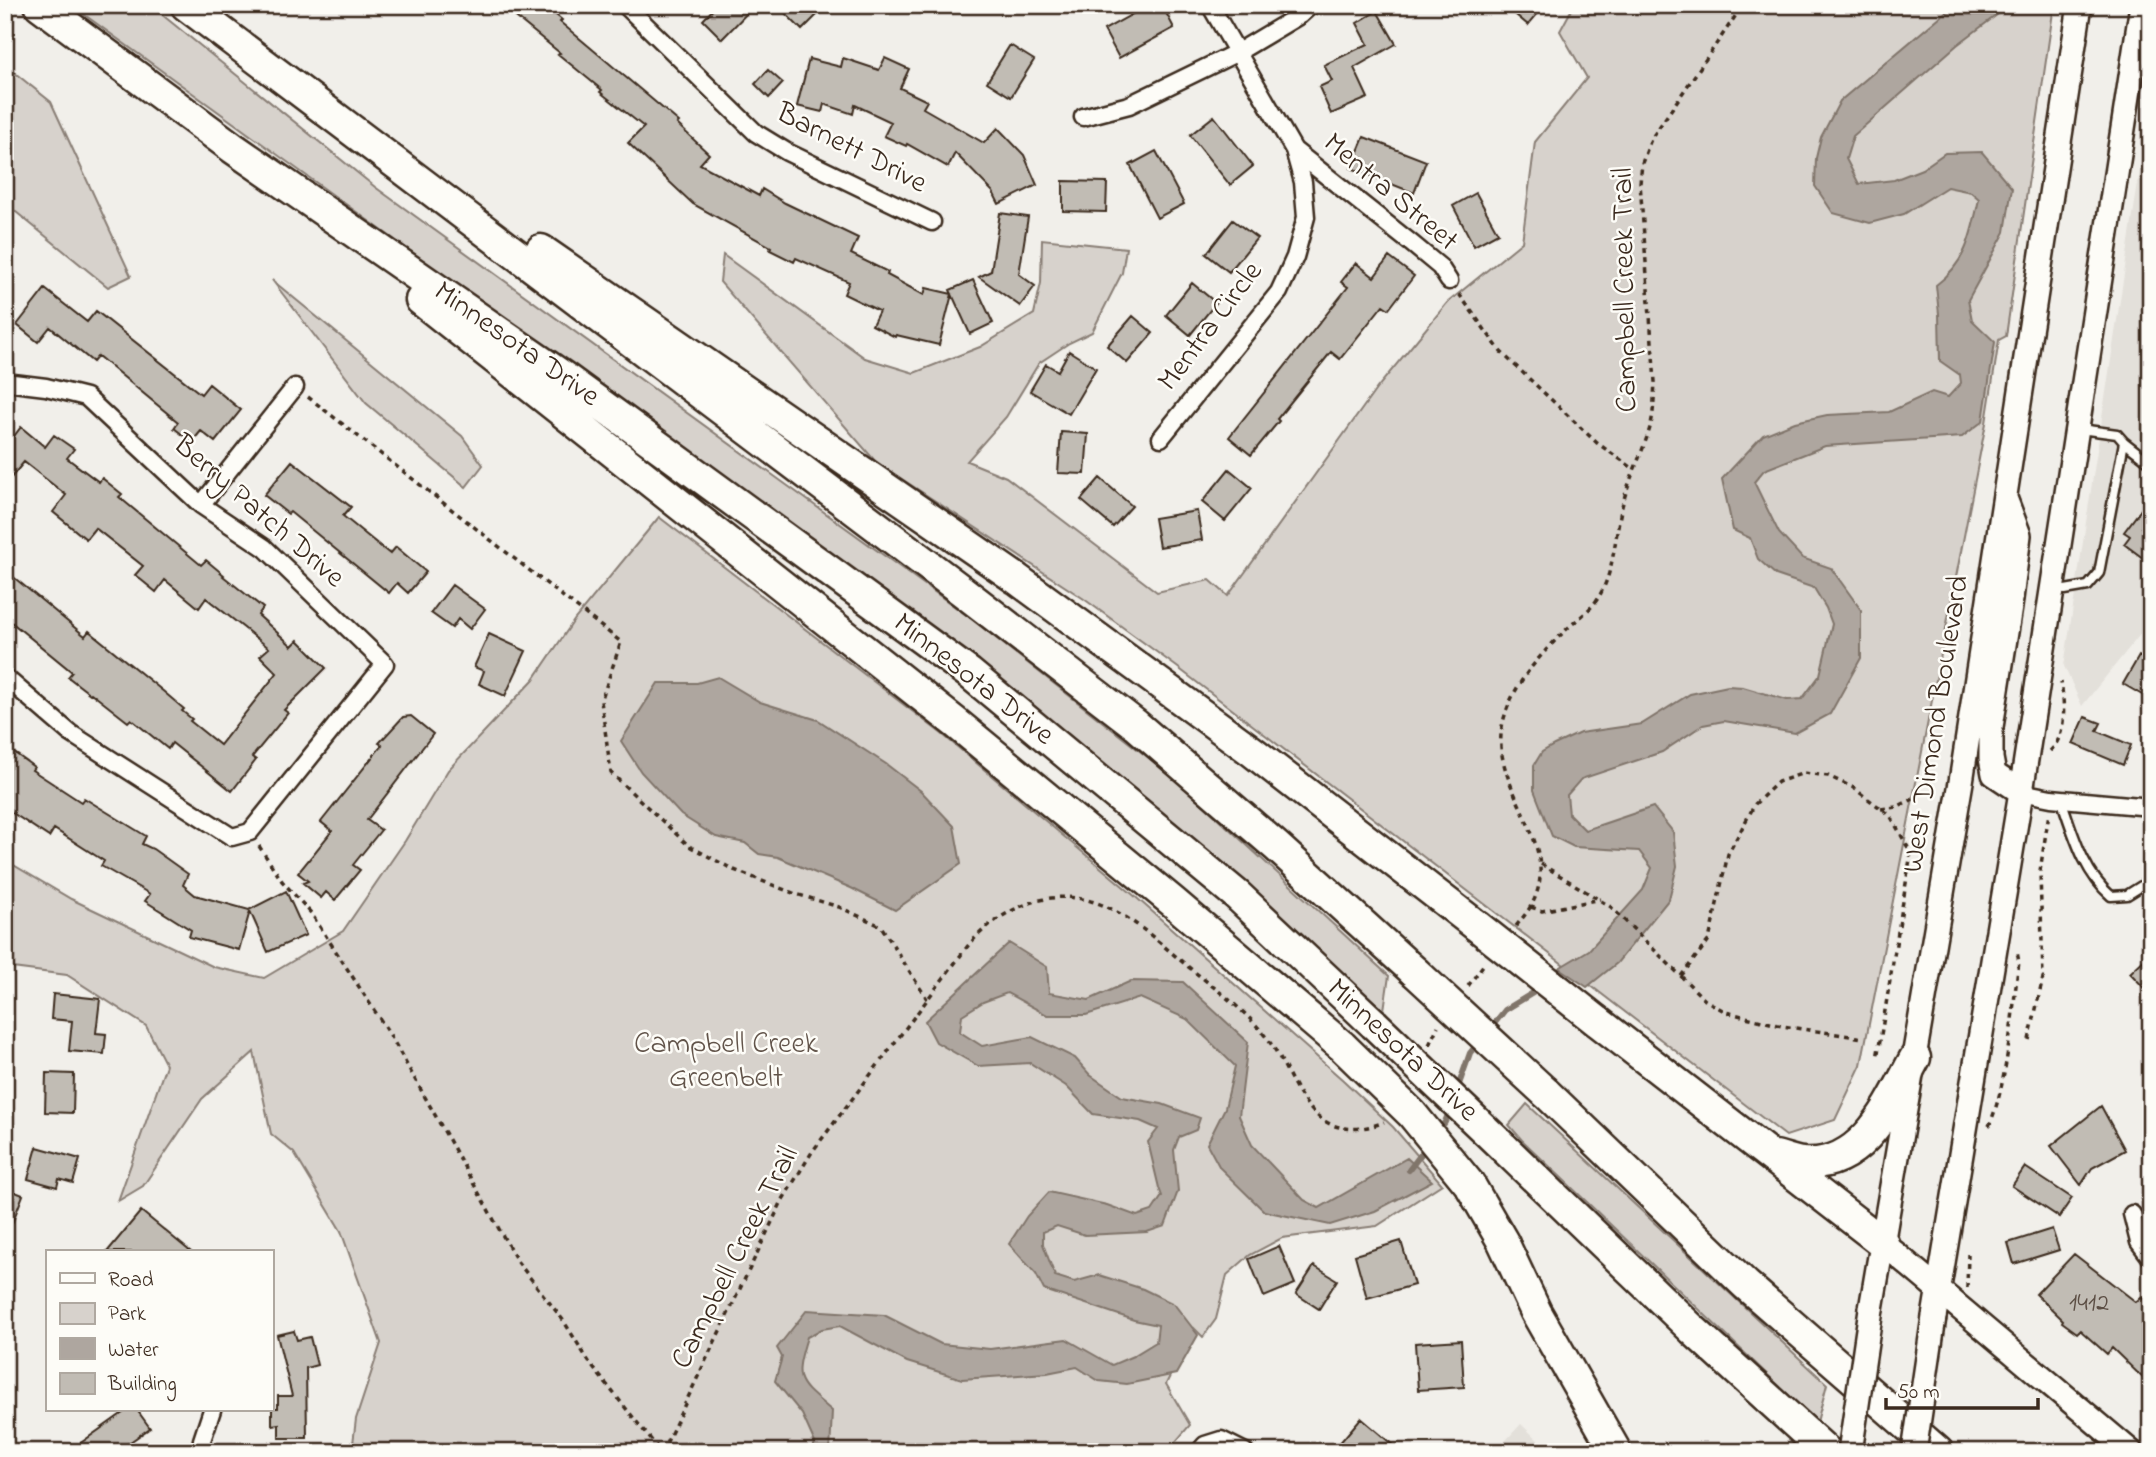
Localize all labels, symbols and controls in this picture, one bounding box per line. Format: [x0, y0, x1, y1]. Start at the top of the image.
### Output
street label: Barnett Drive [767, 92, 935, 206]
street label: Mentra Street [1313, 123, 1467, 263]
street label: Campbell Creek Trail [1602, 167, 1650, 413]
street label: Mentra Circle [1148, 252, 1275, 401]
street label: Minnesota Drive [424, 271, 609, 419]
street label: Berry Patch Drive [161, 424, 354, 600]
street label: West Dimond Boulevard [1892, 572, 1982, 876]
street label: Minnesota Drive [883, 603, 1063, 757]
street label: Minnesota Drive [1316, 969, 1488, 1134]
park label: Campbell Creek Greenbelt [634, 1023, 819, 1101]
street label: Campbell Creek Trail [661, 1139, 811, 1377]
legend [46, 1250, 273, 1412]
text: Road [108, 1266, 154, 1296]
house number: 1412 [2069, 1285, 2109, 1323]
text: Park [108, 1300, 147, 1330]
text: Water [108, 1336, 159, 1366]
scale bar [1886, 1366, 2039, 1410]
text: Building [107, 1370, 177, 1402]
text: 50 m [1897, 1378, 1940, 1408]

